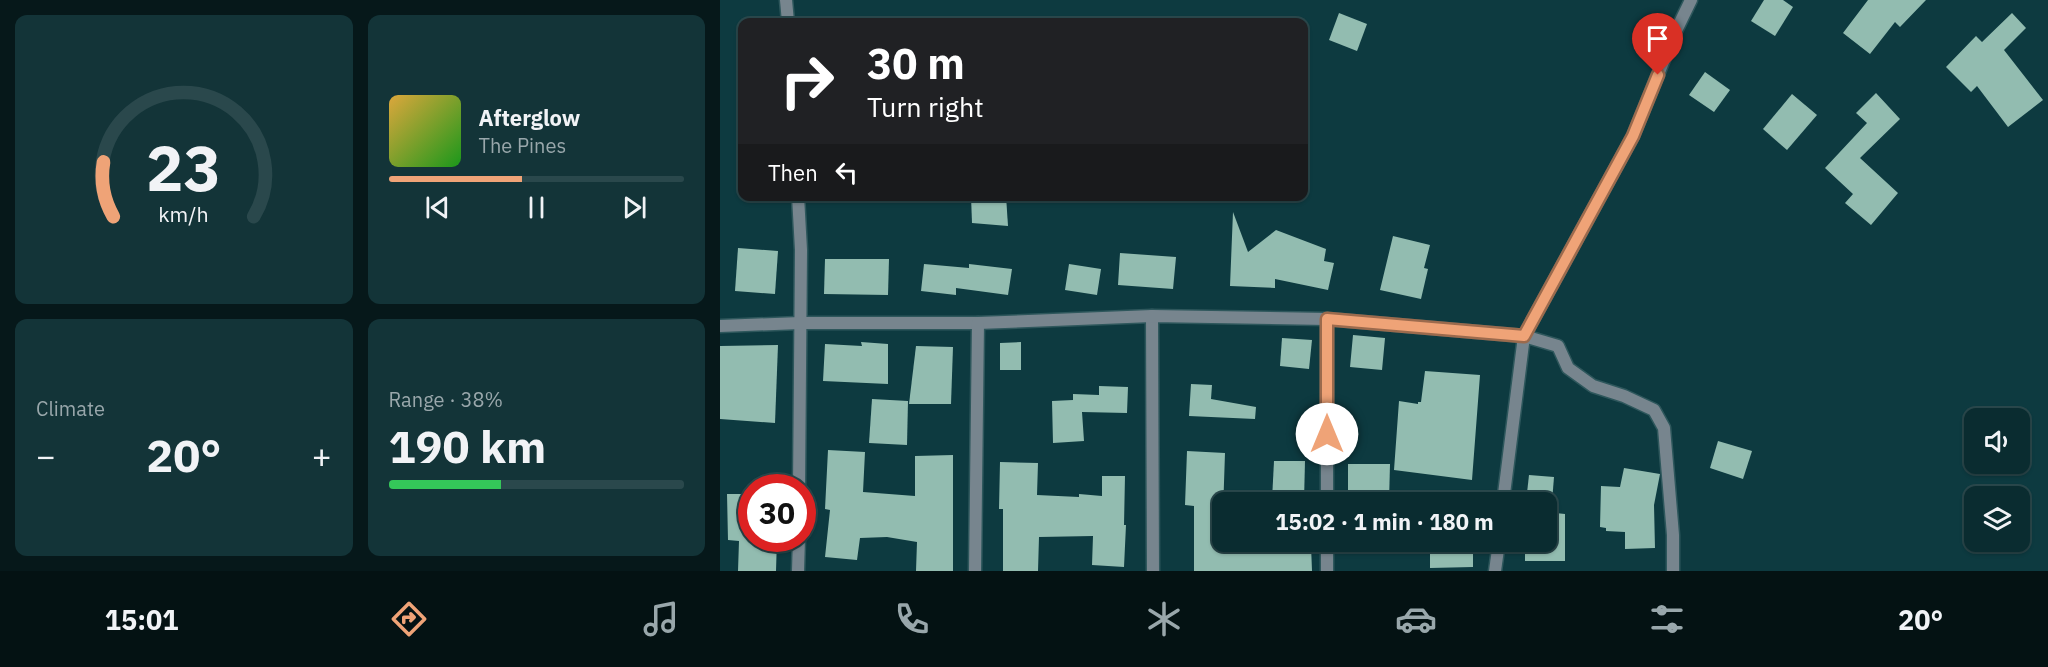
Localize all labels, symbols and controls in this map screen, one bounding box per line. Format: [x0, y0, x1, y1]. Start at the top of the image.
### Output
pin [1632, 13, 1683, 75]
icon: arrive [1641, 22, 1674, 55]
text: 30 m [867, 36, 965, 91]
icon: right [768, 42, 846, 120]
text: Turn right [867, 89, 984, 124]
text: Afterglow [479, 103, 580, 132]
text: 23 [146, 127, 221, 208]
text: The Pines [479, 132, 566, 159]
icon: left [830, 156, 863, 189]
text: Then [768, 158, 818, 187]
icon: previous [421, 191, 454, 224]
icon: pause [520, 191, 553, 224]
icon: next [618, 191, 651, 224]
text: km/h [159, 200, 209, 228]
text: Range · 38% [389, 386, 503, 413]
text: Climate [36, 395, 105, 422]
position arrow [1295, 402, 1359, 466]
map controls [1964, 408, 2030, 552]
button: sound [1964, 408, 2030, 474]
text: 190 km [389, 417, 546, 475]
text: 20° [146, 426, 221, 484]
text: − [36, 434, 56, 477]
text: + [312, 434, 332, 477]
speed limit sign: 30 [738, 474, 816, 552]
button: layers [1964, 486, 2030, 552]
text: 15:02 · 1 min · 180 m [1275, 507, 1494, 536]
icon: directions [388, 598, 430, 640]
icon: music [640, 598, 682, 640]
icon: phone [891, 598, 933, 640]
icon: climate [1143, 598, 1185, 640]
icon: car [1395, 598, 1437, 640]
icon: filters [1646, 598, 1688, 640]
text: 15:01 [105, 602, 179, 637]
text: 20° [1898, 602, 1943, 637]

